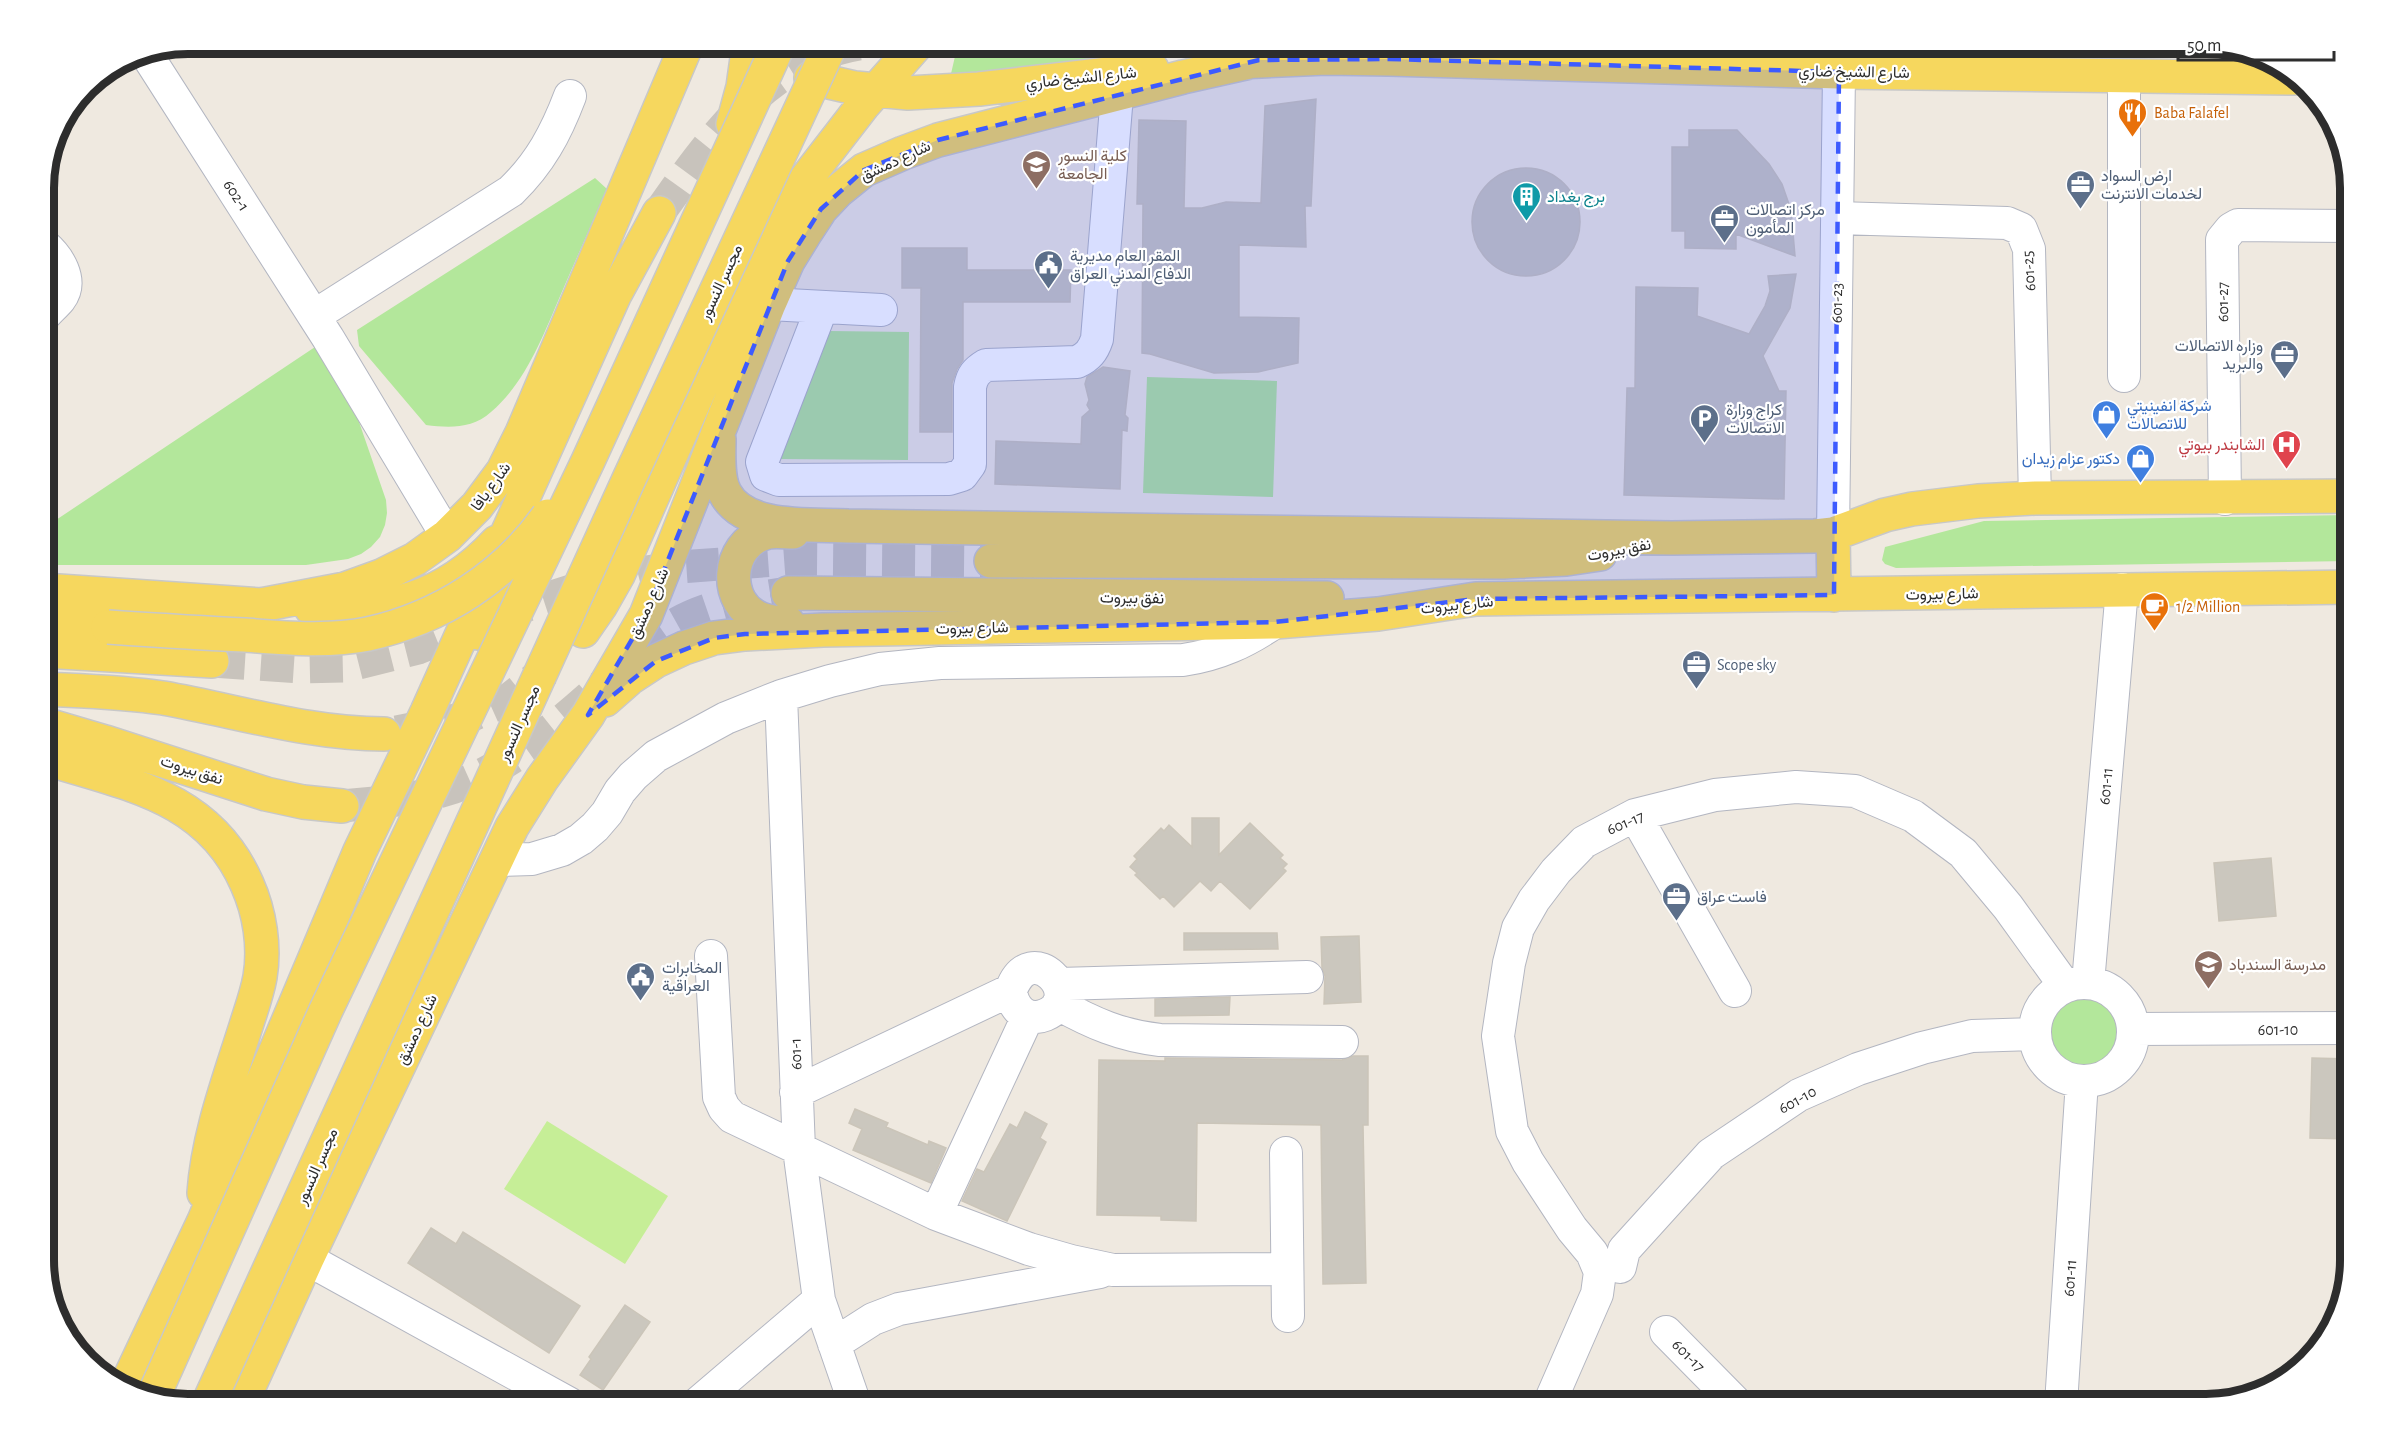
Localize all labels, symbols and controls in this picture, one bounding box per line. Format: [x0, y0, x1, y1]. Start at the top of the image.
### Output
scale bar [2178, 24, 2334, 62]
text: 50 m [2187, 37, 2221, 55]
street label: شارع الشيخ ضاري [1798, 63, 1910, 86]
street label: شارع الشيخ ضاري [1025, 64, 1138, 97]
restaurant icon: Baba Falafel [2117, 96, 2149, 138]
place label: Baba Falafel [2154, 105, 2229, 121]
street label: شارع دمشق [858, 138, 934, 187]
school or university icon: كلية النسور الجامعة [1021, 148, 1053, 190]
place label: كلية النسور الجامعة [1057, 148, 1127, 183]
office icon: ارض السواد لخدمات الانترنت [2064, 168, 2096, 210]
place label: ارض السواد لخدمات الانترنت [2101, 168, 2202, 204]
street label: 602-1 [220, 177, 252, 214]
building icon: برج بغداد [1510, 180, 1542, 222]
place label: برج بغداد [1547, 189, 1605, 208]
office icon: مركز اتصالات المأمون [1709, 202, 1741, 244]
place label: مركز اتصالات المأمون [1746, 202, 1825, 238]
street label: مجسر النسور [696, 242, 747, 325]
public building icon: المقر العام مديرية الدفاع المدني العراق [1033, 248, 1065, 290]
place label: المقر العام مديرية الدفاع المدني العراق [1070, 248, 1191, 287]
street label: 601-25 [2020, 250, 2038, 292]
street label: 601-27 [2215, 281, 2231, 322]
street label: 601-23 [1829, 283, 1845, 323]
place label: وزاره الاتصالات والبريد [2175, 338, 2263, 374]
office icon: وزاره الاتصالات والبريد [2268, 338, 2300, 380]
shop icon: شركة انفينيتي للاتصالات [2090, 398, 2122, 440]
place label: شركة انفينيتي للاتصالات [2127, 398, 2212, 432]
parking icon: كراج وزارة الاتصالات [1689, 402, 1721, 444]
place label: كراج وزارة الاتصالات [1726, 402, 1785, 436]
hospital icon: الشابندر بيوتي [2270, 428, 2302, 470]
place label: الشابندر بيوتي [2178, 437, 2265, 458]
shop icon: دكتور عزام زيدان [2125, 442, 2157, 484]
place label: دكتور عزام زيدان [2022, 451, 2120, 469]
street label: شارع يافا [468, 459, 516, 516]
street label: نفق بيروت [1586, 536, 1653, 566]
street label: شارع دمشق [626, 566, 674, 642]
street label: شارع بيروت [1905, 585, 1979, 606]
street label: نفق بيروت [1100, 589, 1164, 609]
cafe icon: 1/2 Million [2139, 590, 2171, 632]
street label: شارع بيروت [1420, 593, 1495, 620]
place label: 1/2 Million [2176, 599, 2240, 615]
street label: شارع بيروت [935, 619, 1009, 640]
office icon: Scope sky [1680, 648, 1712, 690]
place label: Scope sky [1717, 657, 1777, 674]
street label: مجسر النسور [495, 683, 545, 766]
street label: نفق بيروت [158, 752, 225, 789]
street label: 601-11 [2096, 767, 2116, 805]
street label: 601-17 [1605, 808, 1647, 838]
office icon: فاست عراق [1660, 880, 1692, 922]
place label: فاست عراق [1697, 889, 1767, 907]
school or university icon: مدرسة السندباد [2192, 948, 2224, 990]
place label: مدرسة السندباد [2229, 957, 2326, 975]
public building icon: المخابرات العراقية [625, 960, 657, 1002]
place label: المخابرات العراقية [662, 960, 722, 996]
street label: شارع دمشق [394, 992, 443, 1068]
street label: 601-10 [2258, 1022, 2298, 1038]
street label: 601-1 [787, 1038, 805, 1070]
street label: 601-10 [1776, 1083, 1819, 1117]
street label: مجسر النسور [293, 1126, 343, 1209]
street label: 601-11 [2061, 1259, 2079, 1297]
street label: 601-17 [1669, 1336, 1708, 1375]

